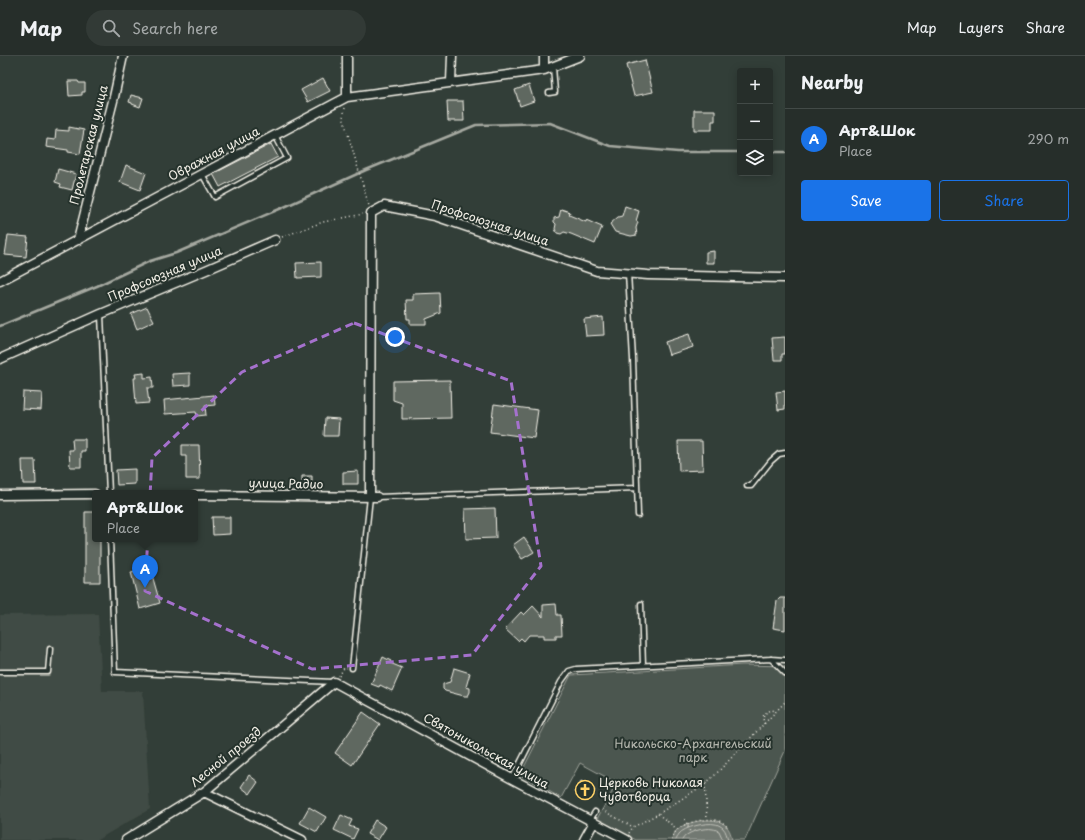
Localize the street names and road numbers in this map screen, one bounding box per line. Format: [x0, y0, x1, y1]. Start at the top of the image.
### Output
street label: Пролетарская улица [64, 83, 112, 206]
street label: Овражная улица [165, 121, 263, 185]
street label: Профсоюзная улица [429, 195, 552, 250]
street label: Профсоюзная улица [105, 241, 225, 305]
street label: улица Радио [248, 473, 324, 493]
street label: Святоникольская улица [420, 708, 553, 793]
street label: Лесной проезд [186, 722, 265, 791]

